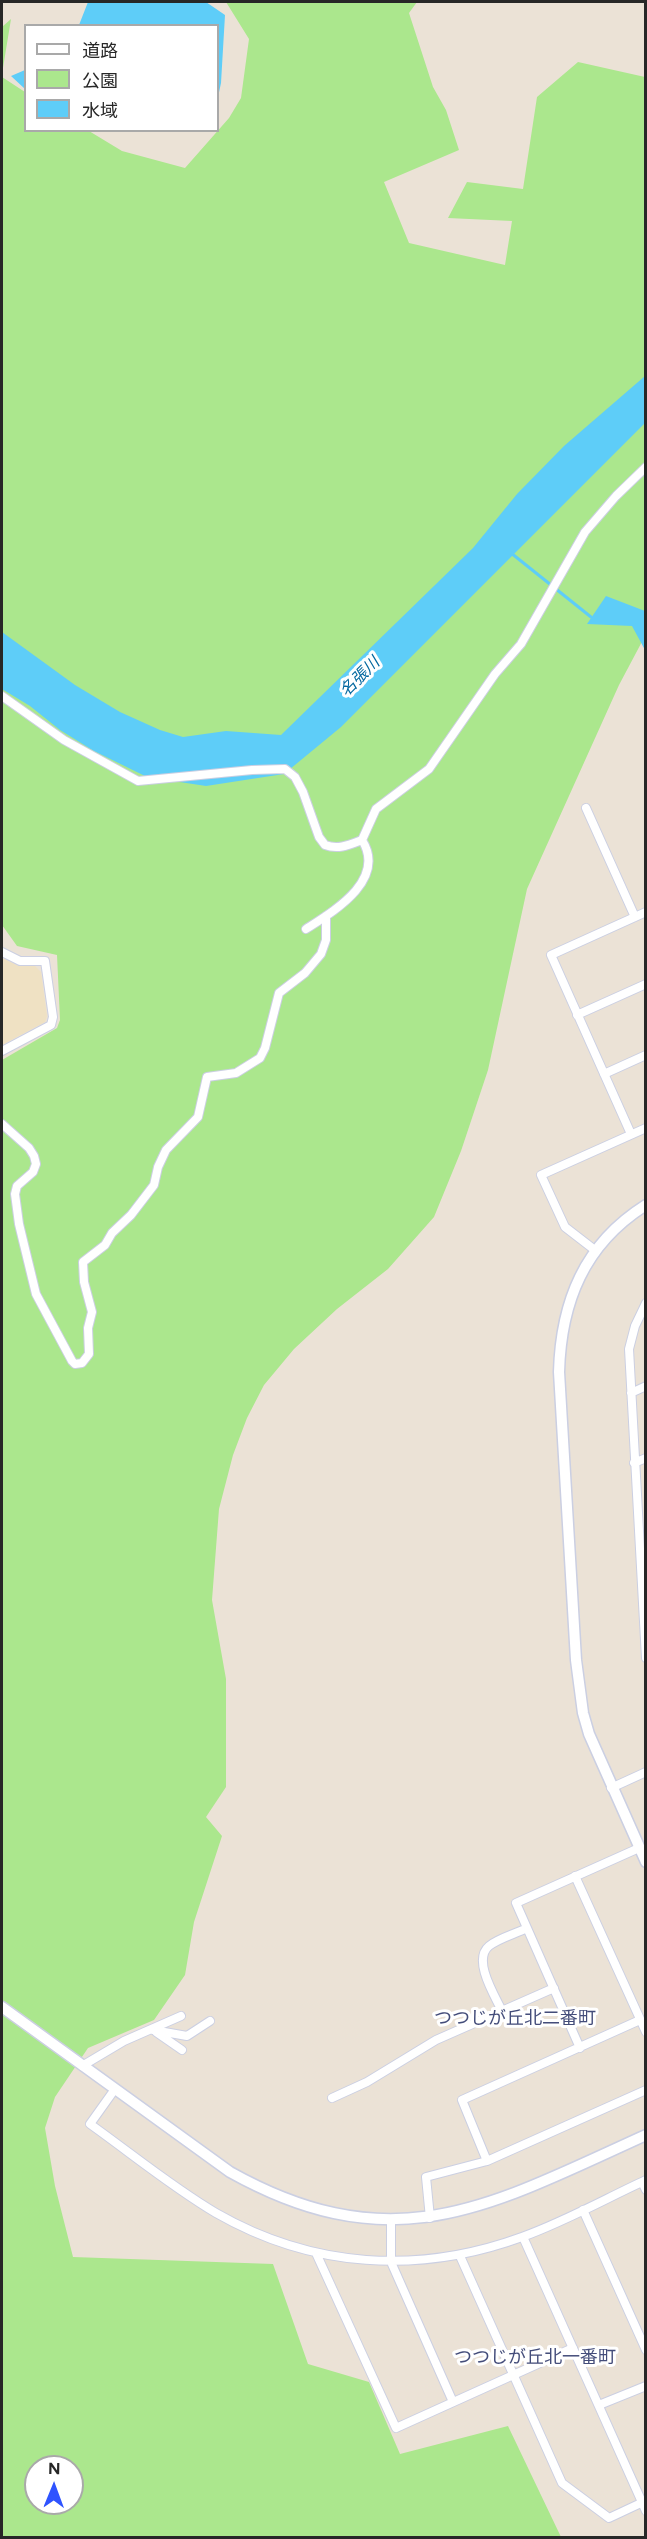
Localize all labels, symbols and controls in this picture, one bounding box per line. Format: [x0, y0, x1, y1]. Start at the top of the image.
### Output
legend [24, 24, 219, 132]
text: 道路 [82, 40, 118, 62]
text: 公園 [82, 70, 118, 92]
text: 水域 [82, 100, 118, 122]
water label: 名張川 [336, 653, 384, 701]
district label: つつじが丘北二番町 [434, 2008, 596, 2030]
district label: つつじが丘北一番町 [454, 2347, 616, 2369]
north arrow [24, 2455, 84, 2515]
text: N [48, 2459, 61, 2478]

